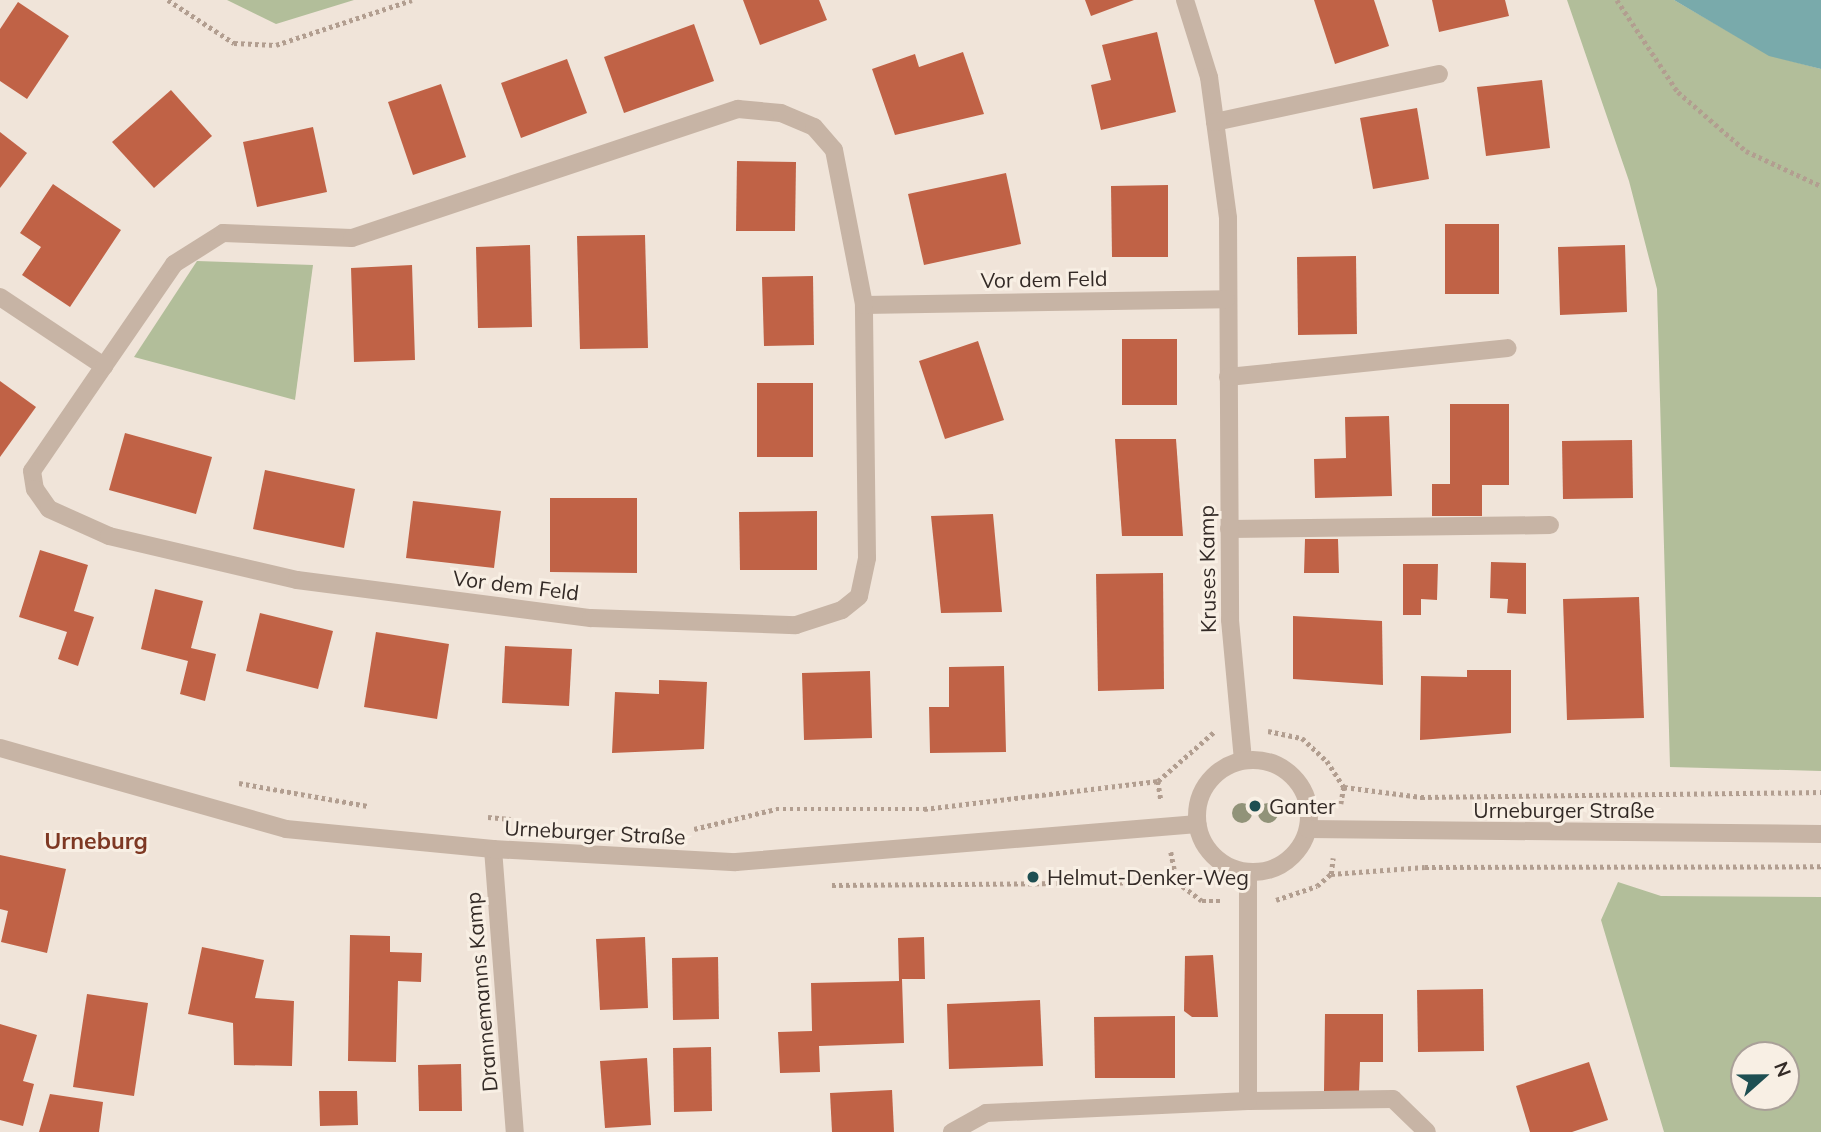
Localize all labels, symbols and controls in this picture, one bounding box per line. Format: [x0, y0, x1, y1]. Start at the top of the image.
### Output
street label: Vor dem Feld [980, 265, 1108, 293]
street label: Kruses Kamp [1193, 505, 1221, 633]
street label: Vor dem Feld [451, 565, 581, 605]
place label: Ganter [1269, 793, 1336, 819]
street label: Urneburger Straße [1473, 797, 1655, 823]
marker: Ganter [1247, 798, 1263, 814]
street label: Urneburger Straße [504, 815, 686, 849]
district label: Urneburg [44, 827, 148, 855]
place label: Helmut-Denker-Weg [1047, 864, 1249, 890]
marker: Helmut-Denker-Weg [1025, 869, 1041, 885]
street label: Drannemanns Kamp [460, 891, 502, 1093]
north arrow [1730, 1041, 1800, 1111]
text: N [1769, 1058, 1797, 1080]

